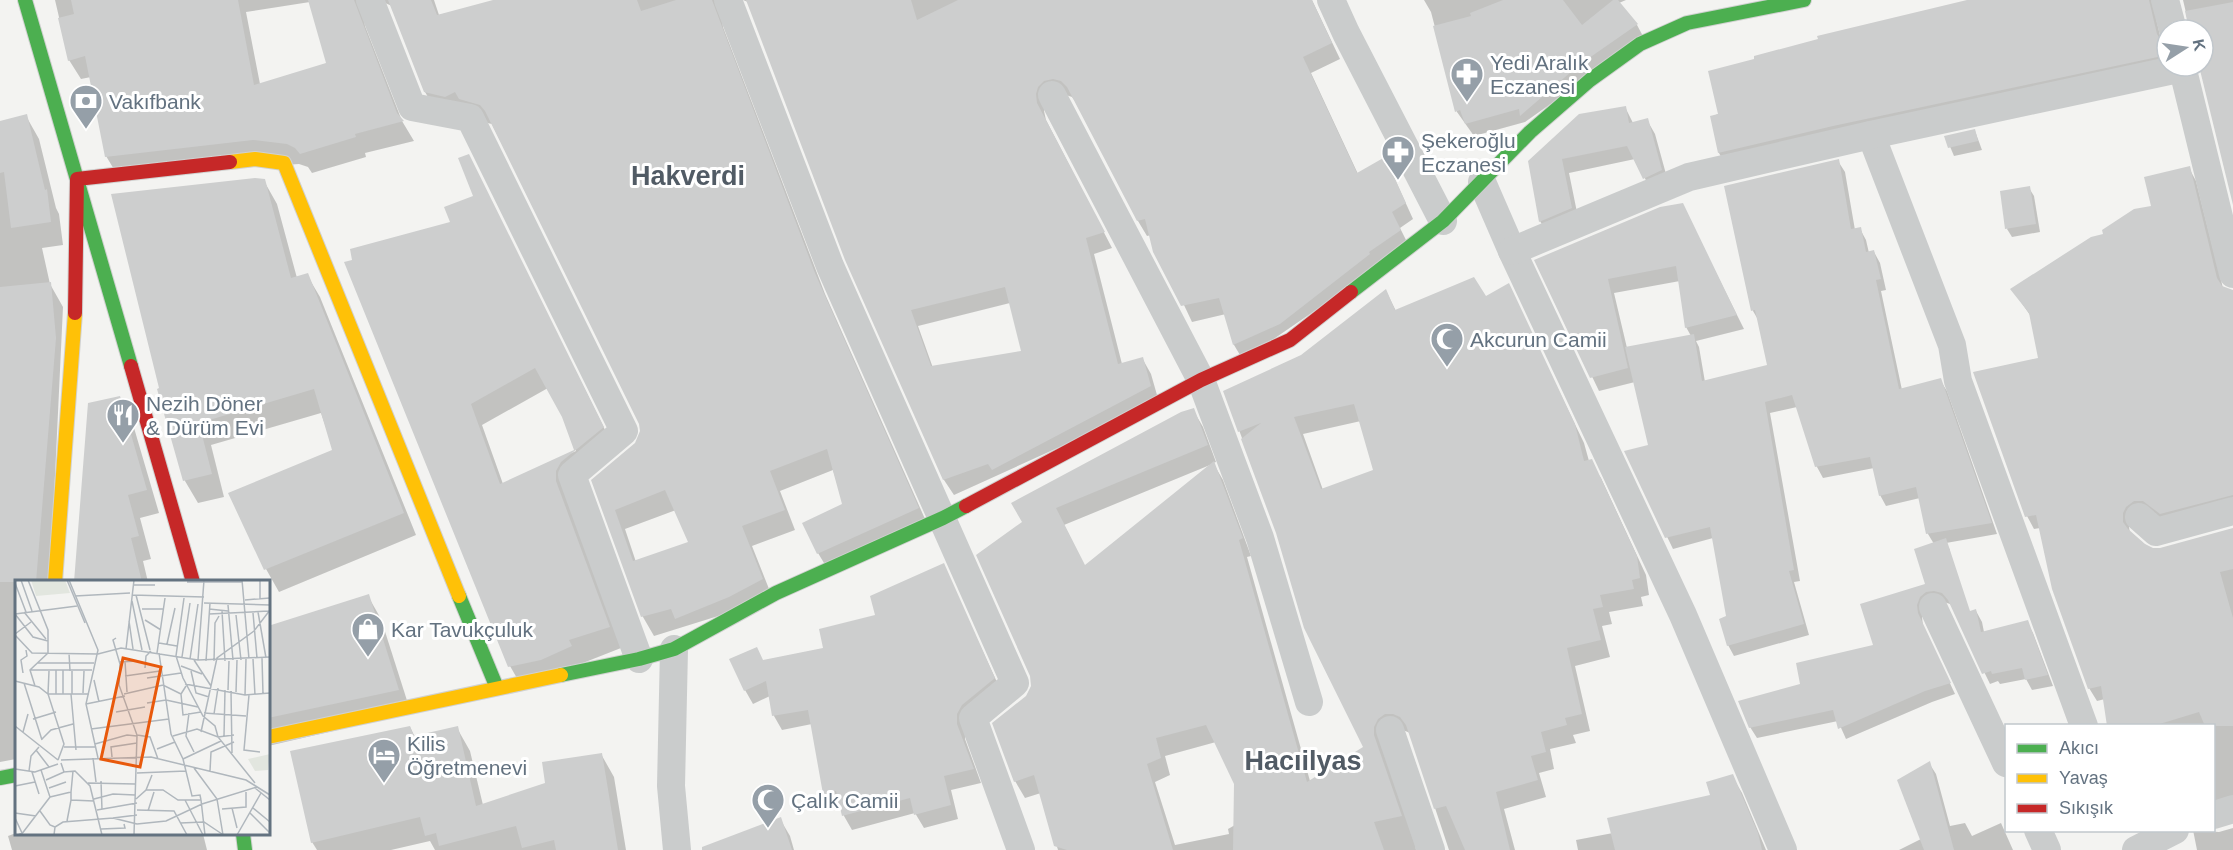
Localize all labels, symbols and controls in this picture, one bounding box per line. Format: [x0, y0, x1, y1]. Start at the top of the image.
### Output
north arrow [2155, 18, 2215, 78]
text: K [2190, 38, 2209, 53]
place label: Yedi Aralık Eczanesi [1490, 51, 1589, 98]
pharmacy icon: Yedi Aralık Eczanesi [1449, 56, 1485, 103]
bank icon: Vakıfbank [68, 83, 104, 130]
place label: Vakıfbank [109, 90, 201, 113]
place label: Şekeroğlu Eczanesi [1421, 129, 1516, 176]
pharmacy icon: Şekeroğlu Eczanesi [1380, 134, 1416, 181]
district label: Hakverdi [631, 161, 745, 191]
mosque icon: Akcurun Camii [1429, 321, 1465, 368]
place label: Akcurun Camii [1470, 328, 1607, 351]
place label: Nezih Döner & Dürüm Evi [146, 392, 264, 439]
restaurant icon: Nezih Döner & Dürüm Evi [105, 397, 141, 444]
inset map [15, 580, 270, 835]
shop icon: Kar Tavukçuluk [350, 611, 386, 658]
place label: Kar Tavukçuluk [391, 618, 534, 641]
legend [2005, 724, 2215, 832]
place label: Kilis Öğretmenevi [407, 732, 527, 779]
hotel icon: Kilis Öğretmenevi [366, 737, 402, 784]
text: Akıcı [2059, 738, 2099, 758]
district label: Hacıilyas [1244, 746, 1362, 776]
text: Yavaş [2059, 768, 2108, 788]
mosque icon: Çalık Camii [750, 782, 786, 829]
place label: Çalık Camii [791, 789, 898, 812]
text: Sıkışık [2059, 798, 2114, 818]

